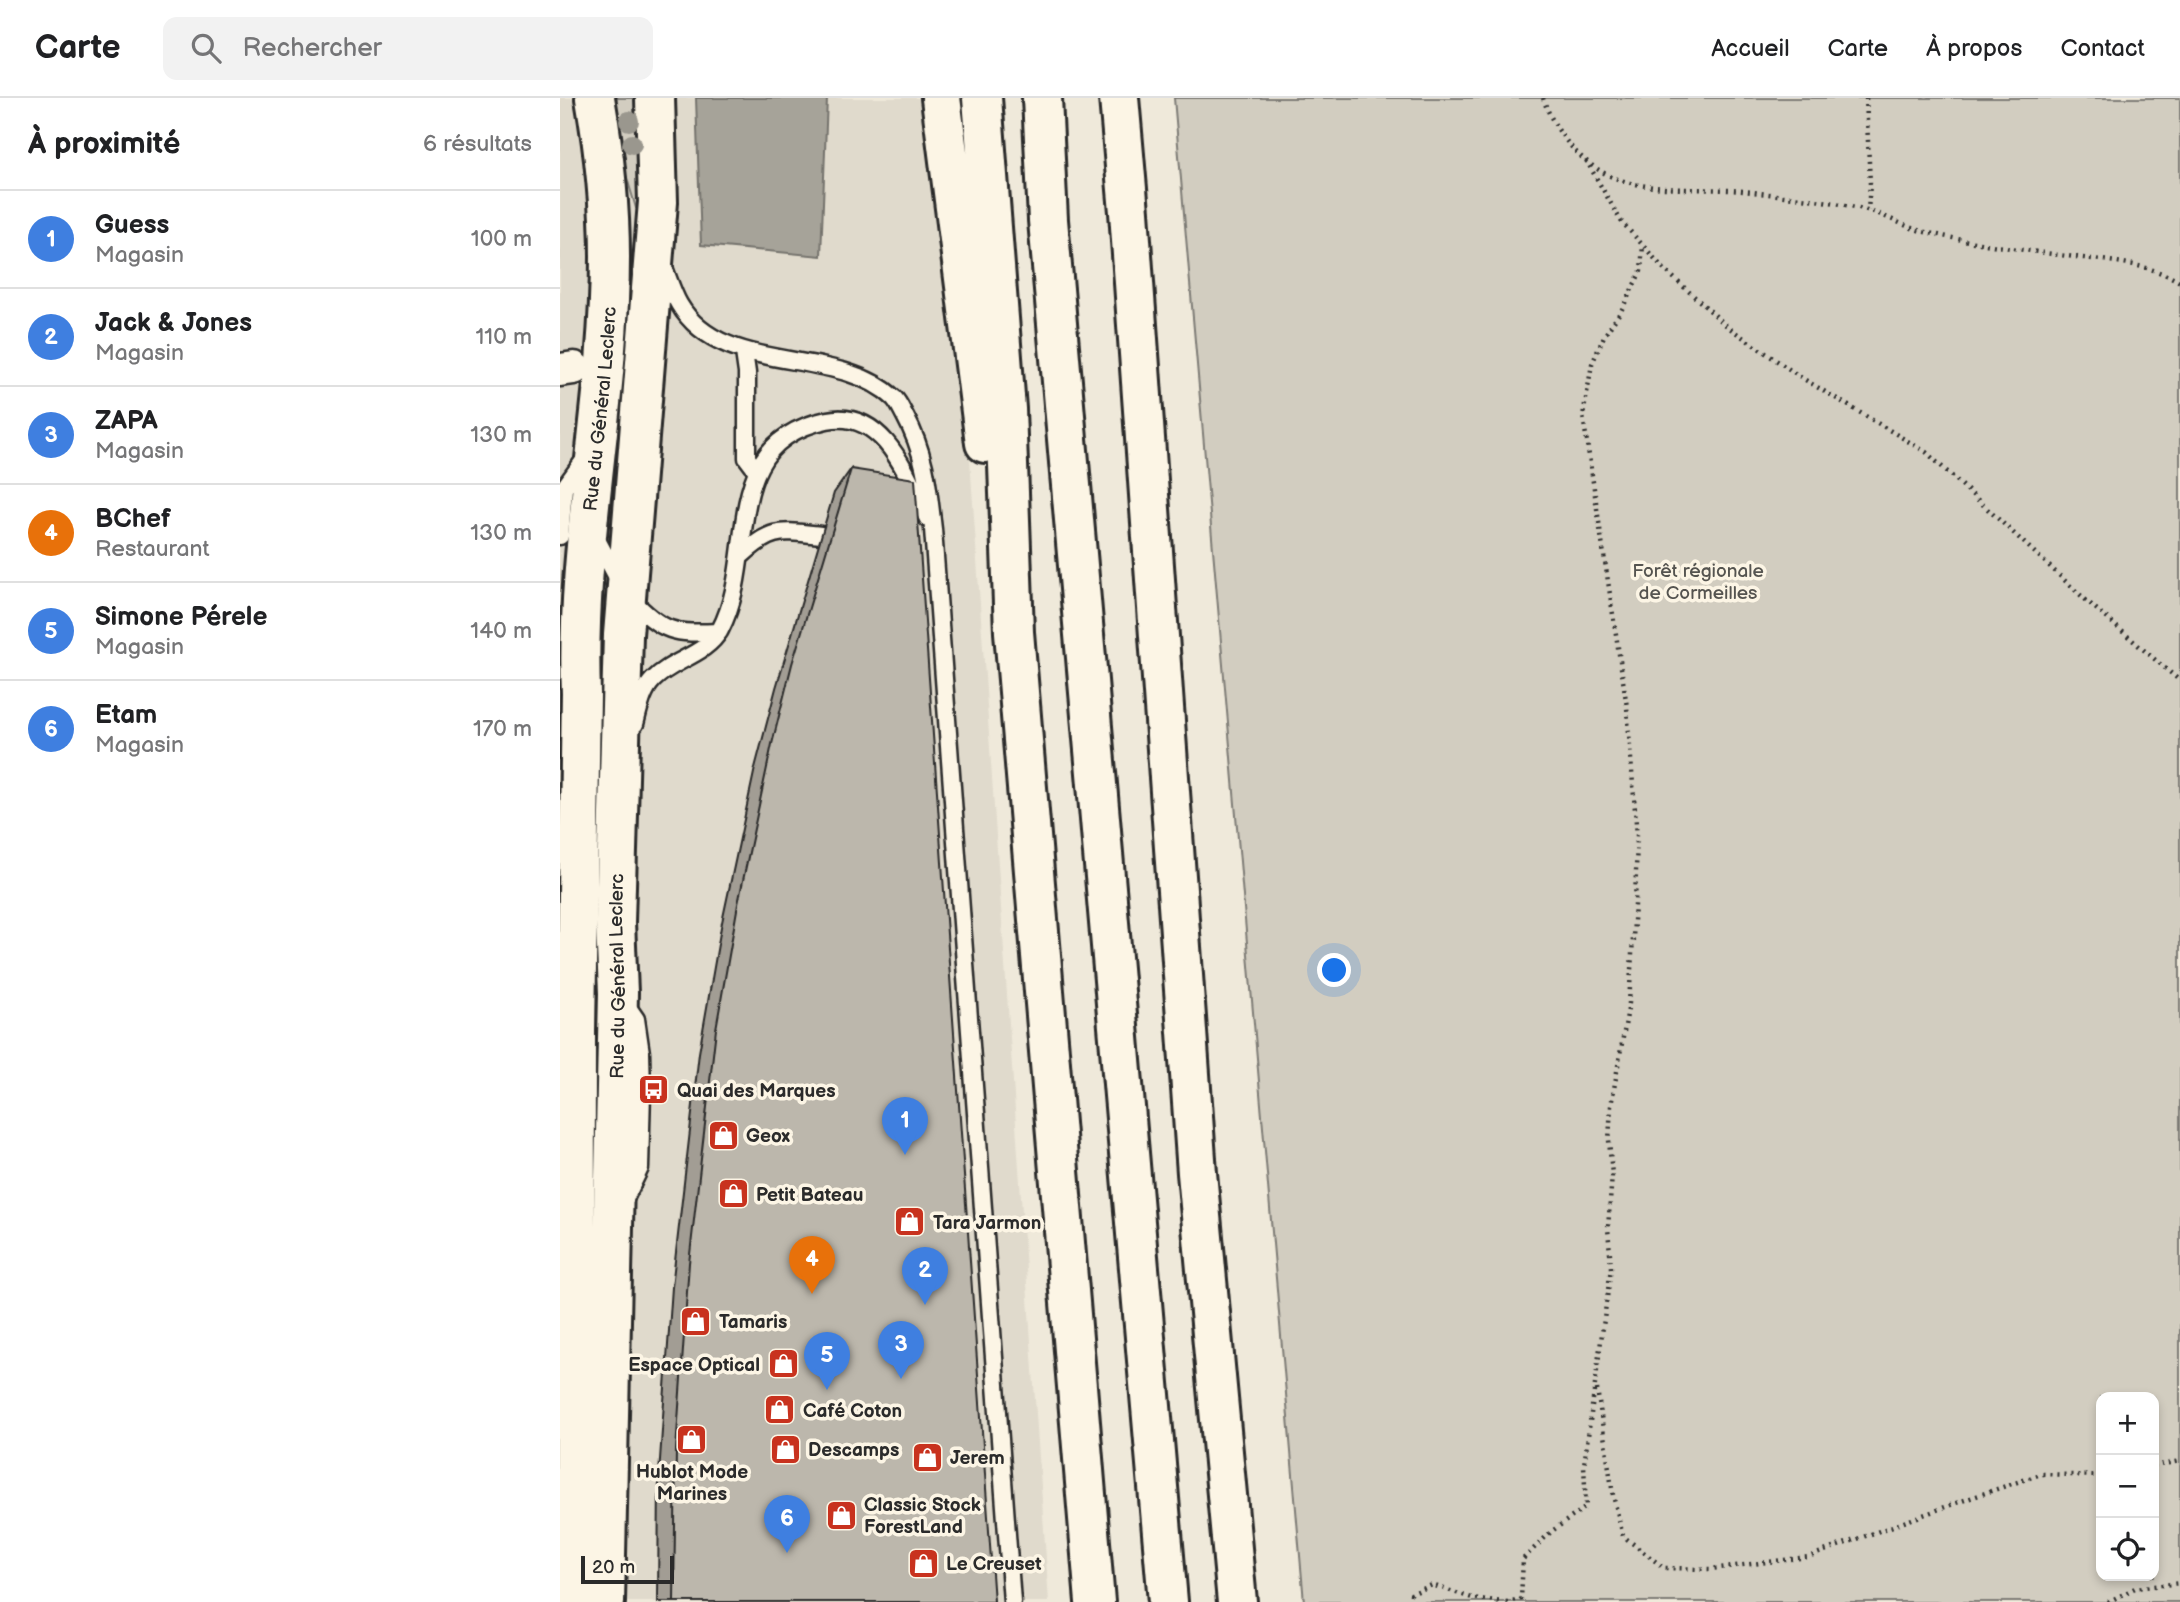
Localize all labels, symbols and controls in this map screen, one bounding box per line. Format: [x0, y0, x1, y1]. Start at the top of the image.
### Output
search box [163, 17, 653, 80]
text: Carte [35, 28, 121, 68]
icon: search [187, 29, 225, 67]
text: Rechercher [243, 33, 382, 64]
text: Accueil [1711, 34, 1790, 63]
text: Carte [1828, 34, 1888, 63]
text: À propos [1926, 34, 2022, 63]
text: Contact [2060, 34, 2145, 63]
text: À proximité [28, 126, 180, 162]
text: 6 résultats [423, 130, 532, 158]
text: Guess [95, 210, 169, 241]
text: 1 [46, 225, 56, 253]
text: 100 m [471, 225, 532, 253]
text: Magasin [95, 241, 184, 269]
street label: Rue du Général Leclerc [579, 306, 622, 512]
text: Jack & Jones [95, 308, 252, 339]
text: 2 [44, 323, 58, 351]
text: 110 m [475, 323, 532, 351]
text: Magasin [95, 339, 184, 367]
text: ZAPA [95, 406, 158, 437]
text: 3 [44, 421, 58, 449]
text: 130 m [470, 421, 532, 449]
text: Magasin [95, 437, 184, 465]
text: BChef [95, 504, 171, 535]
text: 4 [44, 519, 58, 547]
text: 130 m [470, 519, 532, 547]
text: Restaurant [95, 535, 209, 563]
park label: Forêt régionale de Cormeilles [1632, 560, 1764, 605]
text: Simone Pérele [95, 602, 267, 633]
text: 5 [44, 617, 58, 645]
text: 140 m [470, 617, 532, 645]
text: Magasin [95, 633, 184, 661]
text: Etam [95, 700, 157, 731]
text: 6 [44, 715, 58, 743]
text: 170 m [473, 715, 532, 743]
text: Magasin [95, 731, 184, 759]
street label: Rue du Général Leclerc [605, 873, 631, 1079]
your location [1317, 953, 1351, 987]
bus stop icon: Quai des Marques [637, 1073, 671, 1107]
place label: Quai des Marques [677, 1080, 835, 1103]
pin: 1 [882, 1097, 928, 1155]
shop icon: Geox [706, 1118, 740, 1152]
place label: Geox [746, 1125, 791, 1148]
shop icon: Petit Bateau [716, 1177, 750, 1211]
place label: Petit Bateau [756, 1184, 863, 1207]
shop icon: Tara Jarmon [893, 1205, 927, 1239]
place label: Tara Jarmon [933, 1212, 1041, 1235]
pin: 4 [789, 1236, 835, 1294]
pin: 2 [902, 1247, 948, 1305]
shop icon: Tamaris [679, 1304, 713, 1338]
place label: Tamaris [719, 1311, 787, 1334]
pin: 3 [878, 1321, 924, 1379]
pin: 5 [804, 1332, 850, 1390]
shop icon: Espace Optical [766, 1347, 800, 1381]
place label: Espace Optical [628, 1354, 760, 1377]
map controls [2096, 1392, 2159, 1581]
button: + [2096, 1392, 2159, 1455]
shop icon: Café Coton [763, 1393, 797, 1427]
place label: Café Coton [803, 1400, 902, 1423]
shop icon: Hublot Mode Marines [675, 1423, 709, 1457]
shop icon: Descamps [768, 1432, 802, 1466]
place label: Descamps [808, 1439, 899, 1462]
shop icon: Jerem [910, 1440, 944, 1474]
place label: Jerem [950, 1447, 1005, 1470]
button: − [2096, 1455, 2159, 1518]
place label: Hublot Mode Marines [636, 1461, 748, 1506]
place label: Classic Stock ForestLand [864, 1494, 981, 1539]
pin: 6 [764, 1495, 810, 1553]
shop icon: Classic Stock ForestLand [824, 1498, 858, 1532]
button: locate [2096, 1518, 2159, 1581]
shop icon: Le Creuset [906, 1546, 940, 1580]
scale bar [581, 1553, 674, 1585]
place label: Le Creuset [946, 1553, 1042, 1576]
text: 20 m [592, 1556, 635, 1579]

